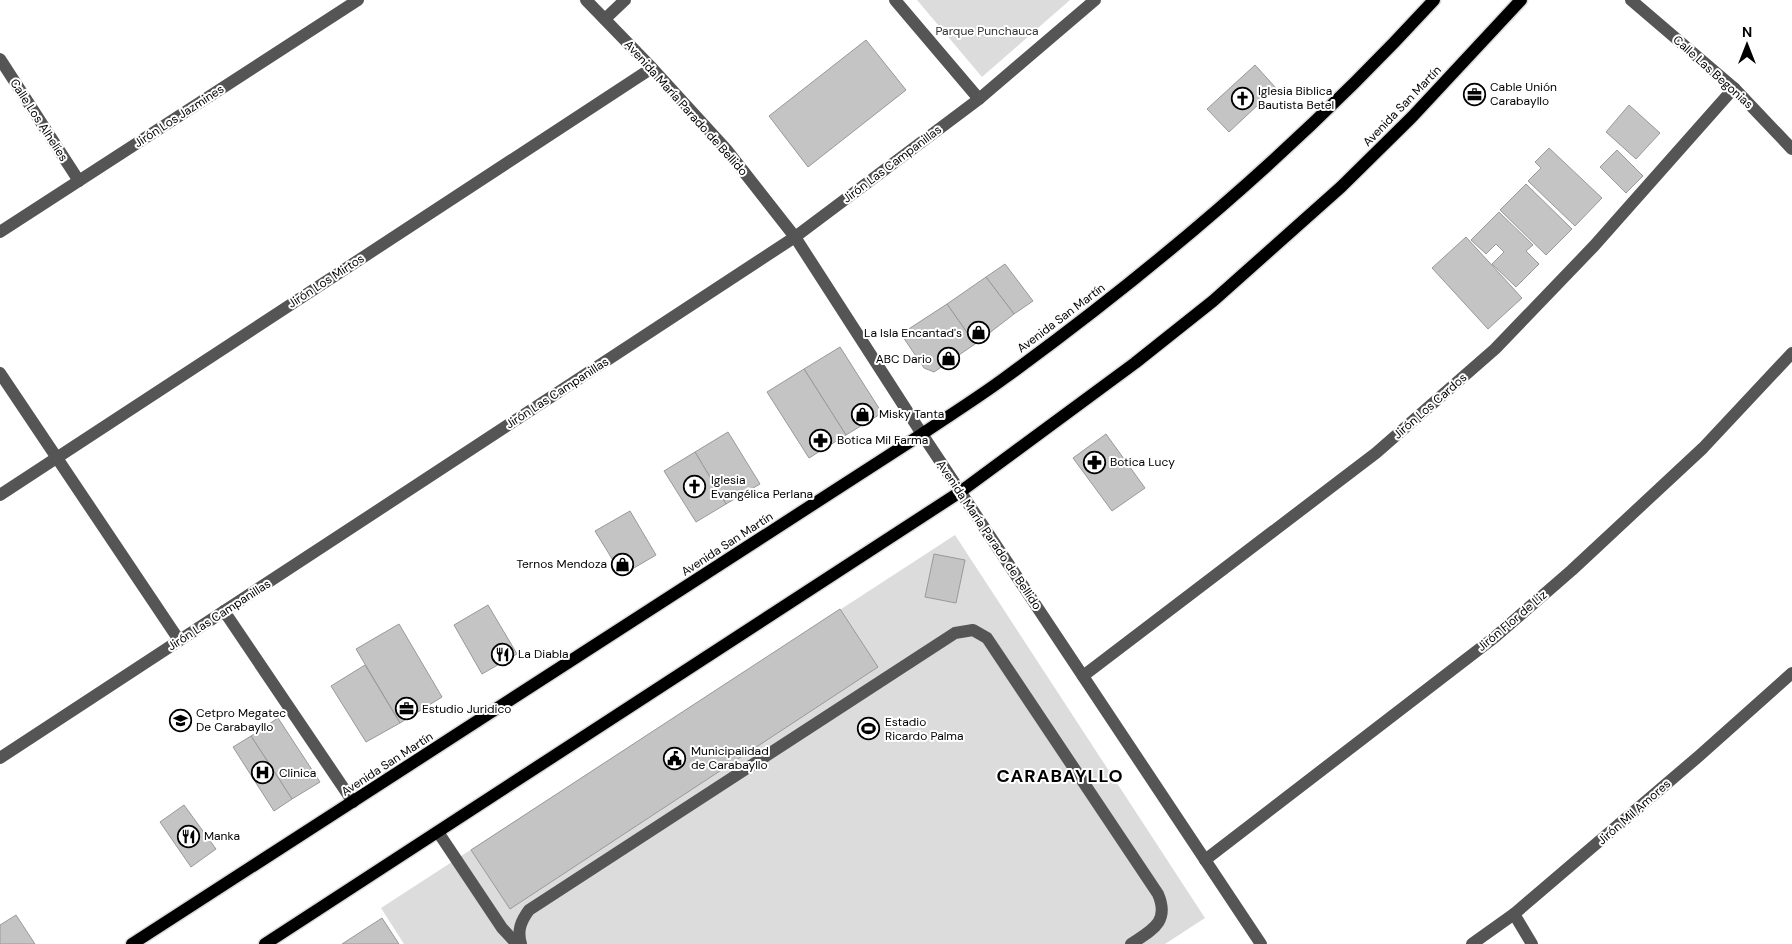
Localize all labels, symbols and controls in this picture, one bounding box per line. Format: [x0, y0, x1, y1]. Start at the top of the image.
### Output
north arrow [1722, 20, 1772, 70]
park label: Parque Punchauca [935, 23, 1039, 39]
text: N [1742, 23, 1752, 41]
street label: Calle Las Begonias [1670, 32, 1756, 112]
street label: Avenida María Parado de Bellido [621, 37, 751, 179]
street label: Avenida San Martín [1359, 62, 1445, 150]
street label: Calle Los Alhelíes [6, 76, 72, 164]
place label: Cable Unión Carabayllo [1490, 79, 1557, 109]
street label: Jirón Los Jazmines [131, 81, 227, 151]
office icon: Cable Unión Carabayllo [1462, 82, 1486, 106]
place label: Iglesia Biblica Bautista Betel [1258, 83, 1334, 113]
church icon: Iglesia Biblica Bautista Betel [1230, 86, 1254, 110]
street label: Jirón Las Campanillas [839, 122, 945, 206]
street label: Jirón Los Mirtos [285, 250, 367, 312]
street label: Avenida San Martín [1014, 280, 1108, 356]
shop icon: La Isla Encantad's [966, 321, 990, 345]
place label: La Isla Encantad's [864, 325, 962, 341]
shop icon: ABC Dario [936, 347, 960, 371]
place label: ABC Dario [876, 351, 932, 367]
street label: Jirón Las Campanillas [502, 354, 612, 432]
street label: Jirón Los Cardos [1390, 370, 1470, 442]
shop icon: Misky Tanta [851, 402, 875, 426]
place label: Misky Tanta [879, 406, 944, 422]
pharmacy icon: Botica Mil Farma [809, 428, 833, 452]
place label: Botica Mil Farma [837, 432, 928, 448]
pharmacy icon: Botica Lucy [1082, 450, 1106, 474]
place label: Botica Lucy [1110, 454, 1175, 470]
street label: Avenida María Parado de Bellido [933, 457, 1045, 613]
place label: Iglesia Evangélica Perlana [711, 472, 813, 502]
church icon: Iglesia Evangélica Perlana [683, 475, 707, 499]
street label: Avenida San Martín [678, 508, 776, 580]
shop icon: Ternos Mendoza [611, 552, 635, 576]
place label: Ternos Mendoza [516, 556, 607, 572]
street label: Jirón Las Campanillas [164, 576, 274, 654]
street label: Jirón Flor de Liz [1474, 587, 1550, 655]
restaurant icon: La Diabla [490, 642, 514, 666]
place label: La Diabla [518, 646, 568, 662]
office icon: Estudio Juridico [394, 697, 418, 721]
place label: Estudio Juridico [422, 701, 511, 717]
place label: Cetpro Megatec De Carabayllo [196, 705, 286, 735]
school or university icon: Cetpro Megatec De Carabayllo [168, 708, 192, 732]
place label: Estadio Ricardo Palma [885, 714, 964, 744]
sports icon: Estadio Ricardo Palma [857, 717, 881, 741]
street label: Avenida San Martín [338, 728, 436, 800]
place label: Municipalidad de Carabayllo [691, 743, 769, 773]
public building icon: Municipalidad de Carabayllo [663, 746, 687, 770]
hospital icon: Clinica [251, 761, 275, 785]
district label: CARABAYLLO [996, 764, 1124, 788]
place label: Clinica [279, 765, 316, 781]
street label: Jirón Mil Amores [1594, 776, 1674, 848]
restaurant icon: Manka [176, 824, 200, 848]
place label: Manka [204, 828, 240, 844]

